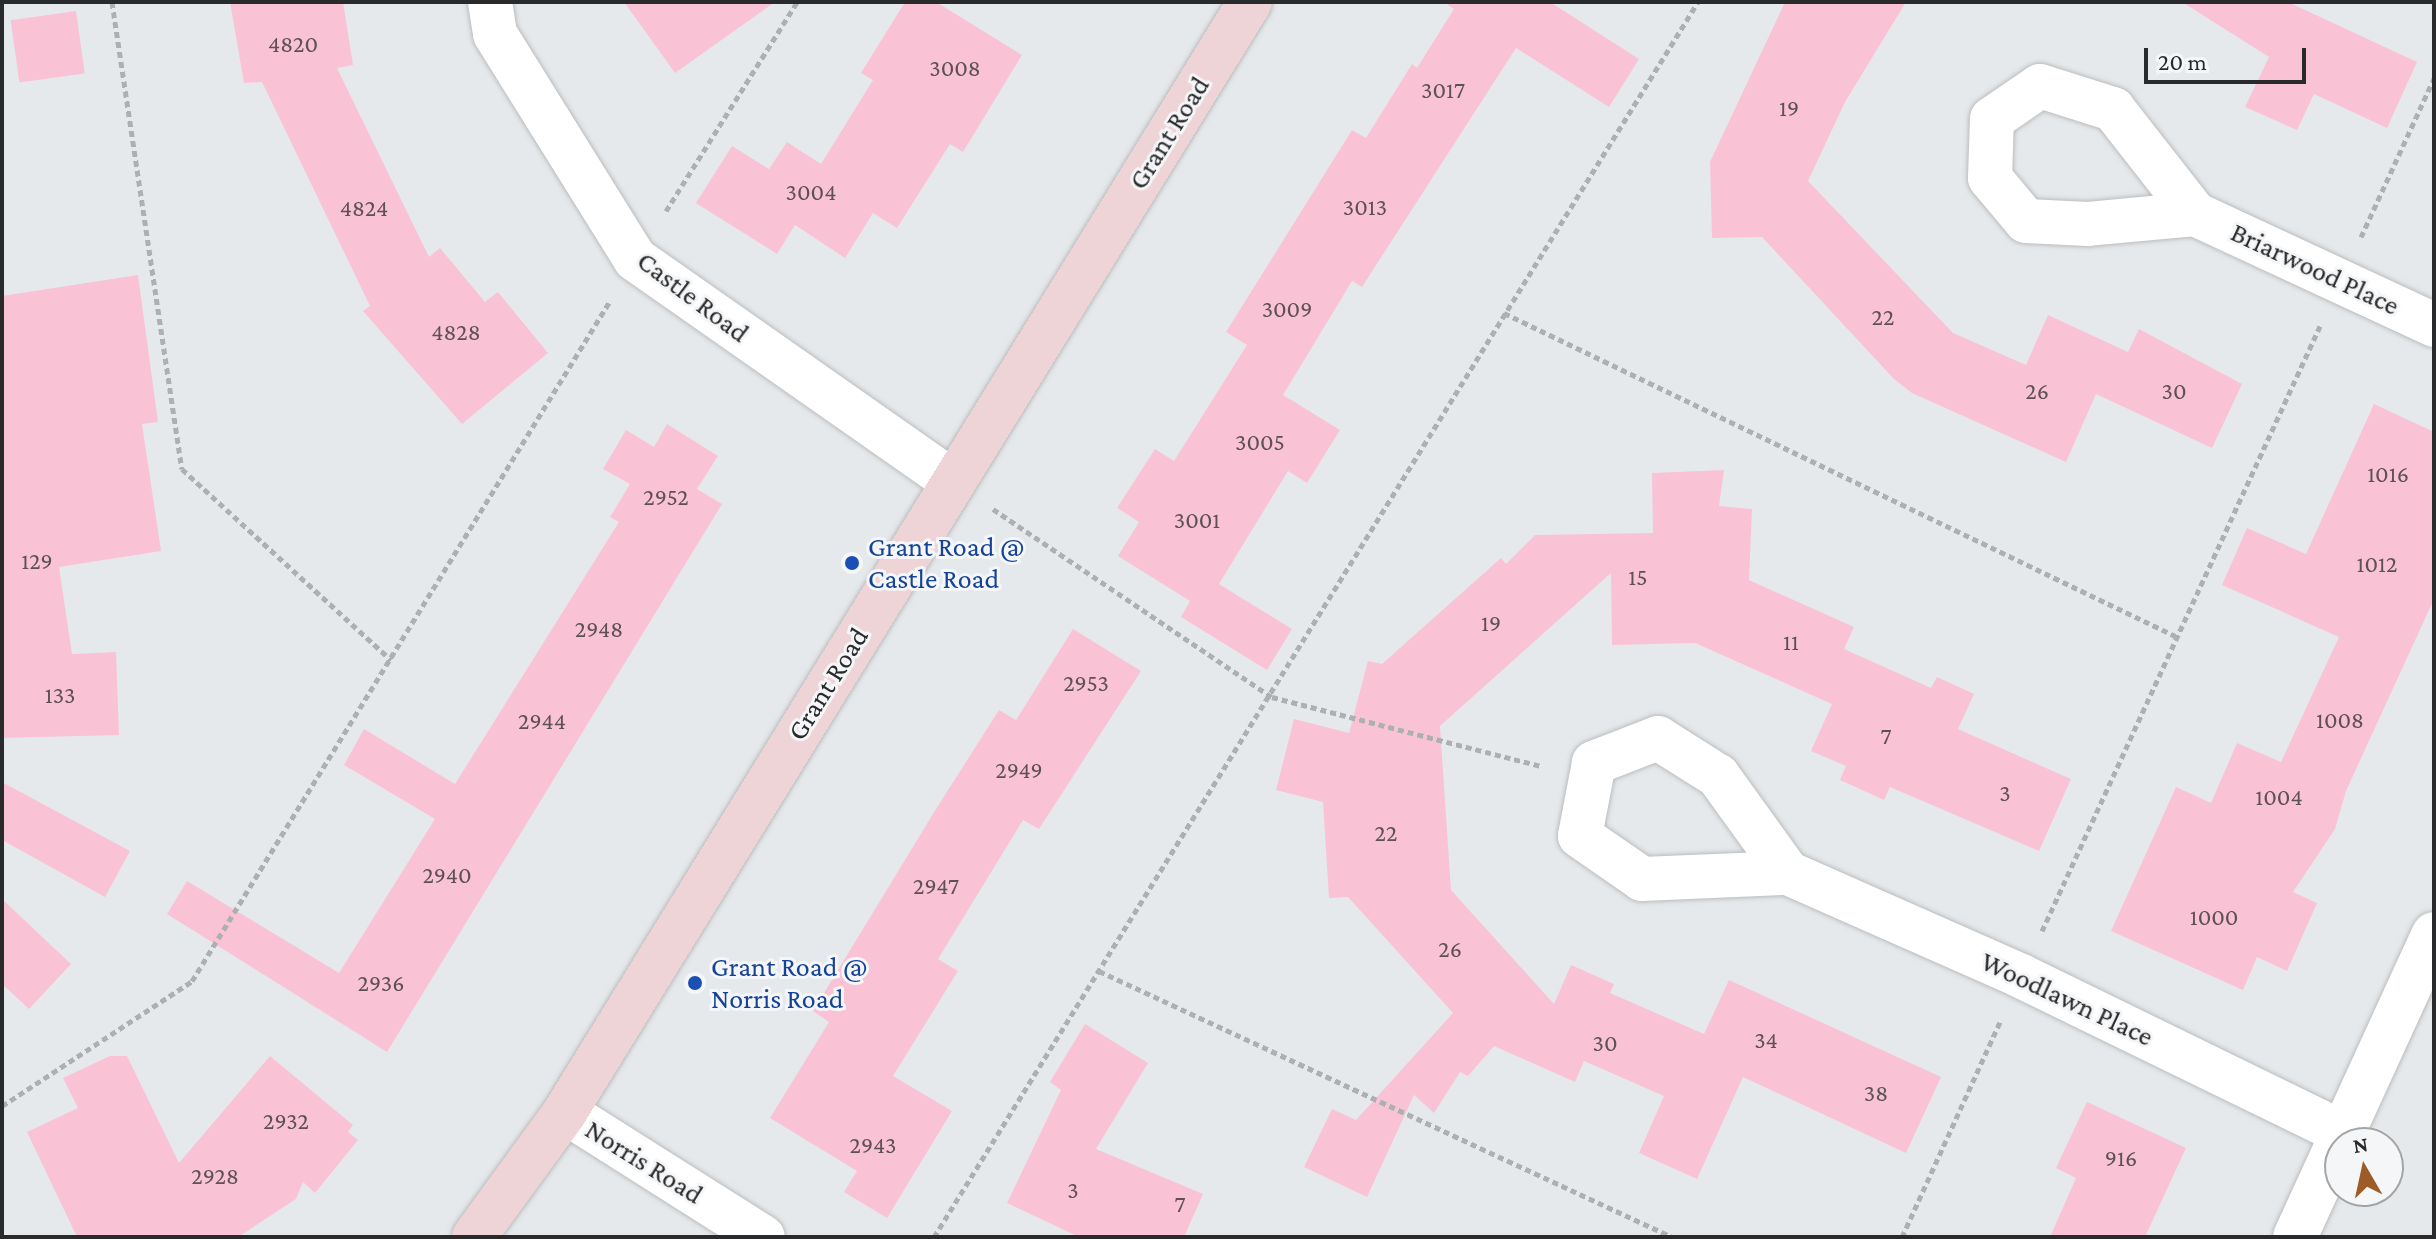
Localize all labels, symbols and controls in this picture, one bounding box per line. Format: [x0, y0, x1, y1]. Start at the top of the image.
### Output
house number: 4820 [268, 30, 318, 58]
scale bar [2148, 32, 2310, 82]
text: 20 m [2158, 48, 2207, 75]
house number: 3008 [929, 54, 981, 82]
street label: Grant Road [1121, 70, 1217, 196]
house number: 3017 [1421, 76, 1465, 104]
house number: 19 [1779, 94, 1799, 122]
house number: 3004 [786, 178, 836, 206]
house number: 3013 [1343, 193, 1387, 221]
house number: 4824 [340, 194, 388, 222]
street label: Briarwood Place [2226, 215, 2404, 323]
street label: Castle Road [630, 244, 756, 350]
house number: 3009 [1262, 295, 1312, 323]
house number: 22 [1872, 303, 1894, 331]
house number: 4828 [431, 318, 481, 346]
house number: 26 [2025, 377, 2049, 405]
house number: 30 [2162, 377, 2186, 405]
house number: 3005 [1235, 428, 1285, 456]
house number: 1016 [2367, 460, 2409, 488]
house number: 2952 [643, 483, 689, 511]
house number: 3001 [1174, 506, 1220, 534]
place label: Grant Road @ Castle Road [868, 530, 1024, 596]
house number: 129 [21, 547, 53, 575]
house number: 1012 [2357, 550, 2397, 578]
marker: Grant Road @ Castle Road [843, 554, 861, 572]
house number: 15 [1628, 563, 1648, 591]
house number: 19 [1481, 609, 1501, 637]
house number: 2948 [575, 615, 623, 643]
street label: Grant Road [780, 621, 876, 747]
house number: 11 [1783, 628, 1799, 656]
house number: 2953 [1063, 669, 1109, 697]
house number: 133 [45, 681, 75, 709]
house number: 1008 [2316, 706, 2364, 734]
house number: 2944 [518, 707, 566, 735]
house number: 7 [1880, 722, 1892, 750]
house number: 2949 [995, 756, 1043, 784]
house number: 3 [1999, 779, 2011, 807]
house number: 1004 [2255, 783, 2303, 811]
house number: 22 [1375, 819, 1397, 847]
house number: 2940 [422, 861, 472, 889]
house number: 2947 [913, 872, 959, 900]
house number: 1000 [2190, 903, 2238, 931]
house number: 26 [1438, 935, 1462, 963]
street label: Woodlawn Place [1975, 944, 2159, 1054]
place label: Grant Road @ Norris Road [711, 950, 867, 1016]
house number: 2936 [358, 969, 404, 997]
marker: Grant Road @ Norris Road [686, 974, 704, 992]
house number: 34 [1754, 1026, 1778, 1054]
house number: 30 [1593, 1029, 1617, 1057]
house number: 38 [1864, 1079, 1888, 1107]
house number: 2932 [263, 1107, 309, 1135]
street label: Norris Road [579, 1113, 709, 1211]
north arrow [2324, 1127, 2404, 1207]
house number: 2943 [850, 1131, 896, 1159]
text: N [2351, 1131, 2370, 1158]
house number: 916 [2105, 1144, 2137, 1172]
house number: 2928 [191, 1162, 239, 1190]
house number: 3 [1067, 1176, 1079, 1204]
house number: 7 [1174, 1190, 1186, 1218]

